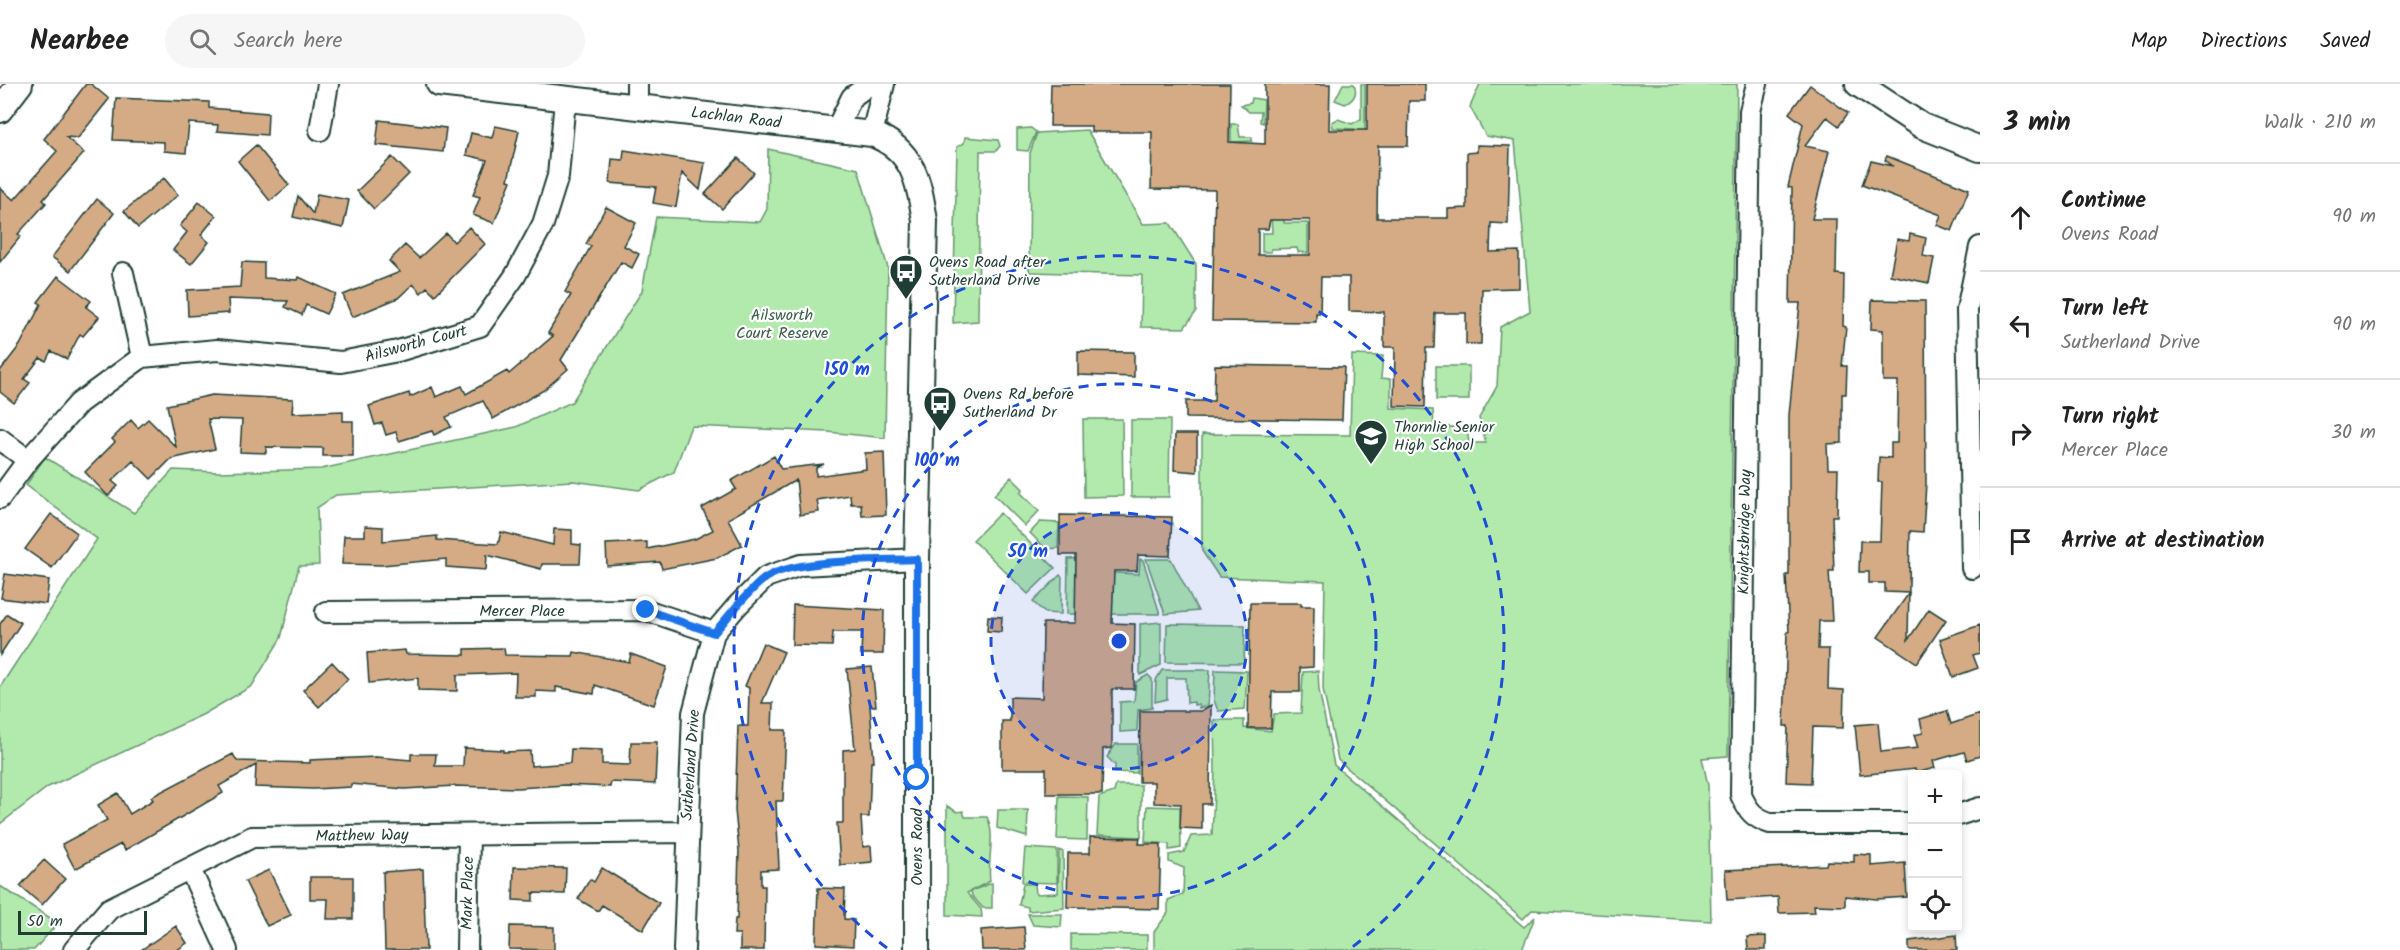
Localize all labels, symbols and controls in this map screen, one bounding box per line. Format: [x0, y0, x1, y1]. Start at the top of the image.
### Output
search box [165, 14, 585, 68]
text: Nearbee [30, 19, 129, 64]
text: Search here [234, 24, 342, 59]
icon: search [186, 25, 219, 58]
text: Map [2131, 25, 2167, 58]
text: Directions [2200, 25, 2287, 58]
text: Saved [2320, 25, 2370, 58]
street label: Lachlan Road [690, 100, 783, 136]
text: 3 min [2004, 102, 2071, 144]
text: Walk · 210 m [2264, 107, 2376, 139]
text: Continue [2061, 184, 2146, 219]
icon: ahead [2004, 201, 2037, 234]
text: 90 m [2332, 201, 2376, 233]
text: Ovens Road [2061, 219, 2158, 251]
place label: Ovens Road after Sutherland Drive [929, 250, 1047, 293]
bus stop icon: Ovens Road after Sutherland Drive [888, 253, 924, 300]
text: Turn left [2061, 292, 2148, 327]
park label: Ailsworth Court Reserve [736, 303, 828, 346]
icon: left [2004, 309, 2037, 342]
text: 90 m [2332, 309, 2376, 341]
street label: Ailsworth Court [362, 318, 471, 370]
text: Sutherland Drive [2061, 327, 2200, 359]
text: 150 m [824, 356, 870, 385]
place label: Ovens Rd before Sutherland Dr [963, 382, 1074, 425]
bus stop icon: Ovens Rd before Sutherland Dr [922, 385, 958, 432]
text: Turn right [2061, 400, 2159, 435]
place label: Thornlie Senior High School [1394, 415, 1496, 458]
icon: right [2004, 417, 2037, 450]
text: 30 m [2331, 417, 2376, 449]
school or university icon: Thornlie Senior High School [1353, 418, 1389, 465]
text: Mercer Place [2061, 435, 2168, 467]
text: 100 m [914, 447, 960, 476]
street label: Knightsbridge Way [1731, 469, 1759, 595]
text: Arrive at destination [2061, 524, 2264, 559]
icon: arrive [2004, 525, 2037, 558]
text: 50 m [1007, 538, 1048, 567]
route end [632, 596, 658, 622]
street label: Mercer Place [479, 599, 565, 624]
centre of rings [1109, 631, 1129, 651]
street label: Sutherland Drive [675, 709, 707, 821]
route start [903, 764, 929, 790]
map controls [1908, 770, 1962, 932]
button: + [1908, 770, 1962, 824]
street label: Ovens Road [905, 807, 930, 886]
street label: Matthew Way [315, 823, 409, 849]
button: − [1908, 824, 1962, 878]
street label: Mark Place [455, 856, 481, 930]
button: locate [1908, 878, 1962, 932]
scale bar [18, 908, 147, 936]
text: 50 m [27, 909, 63, 934]

